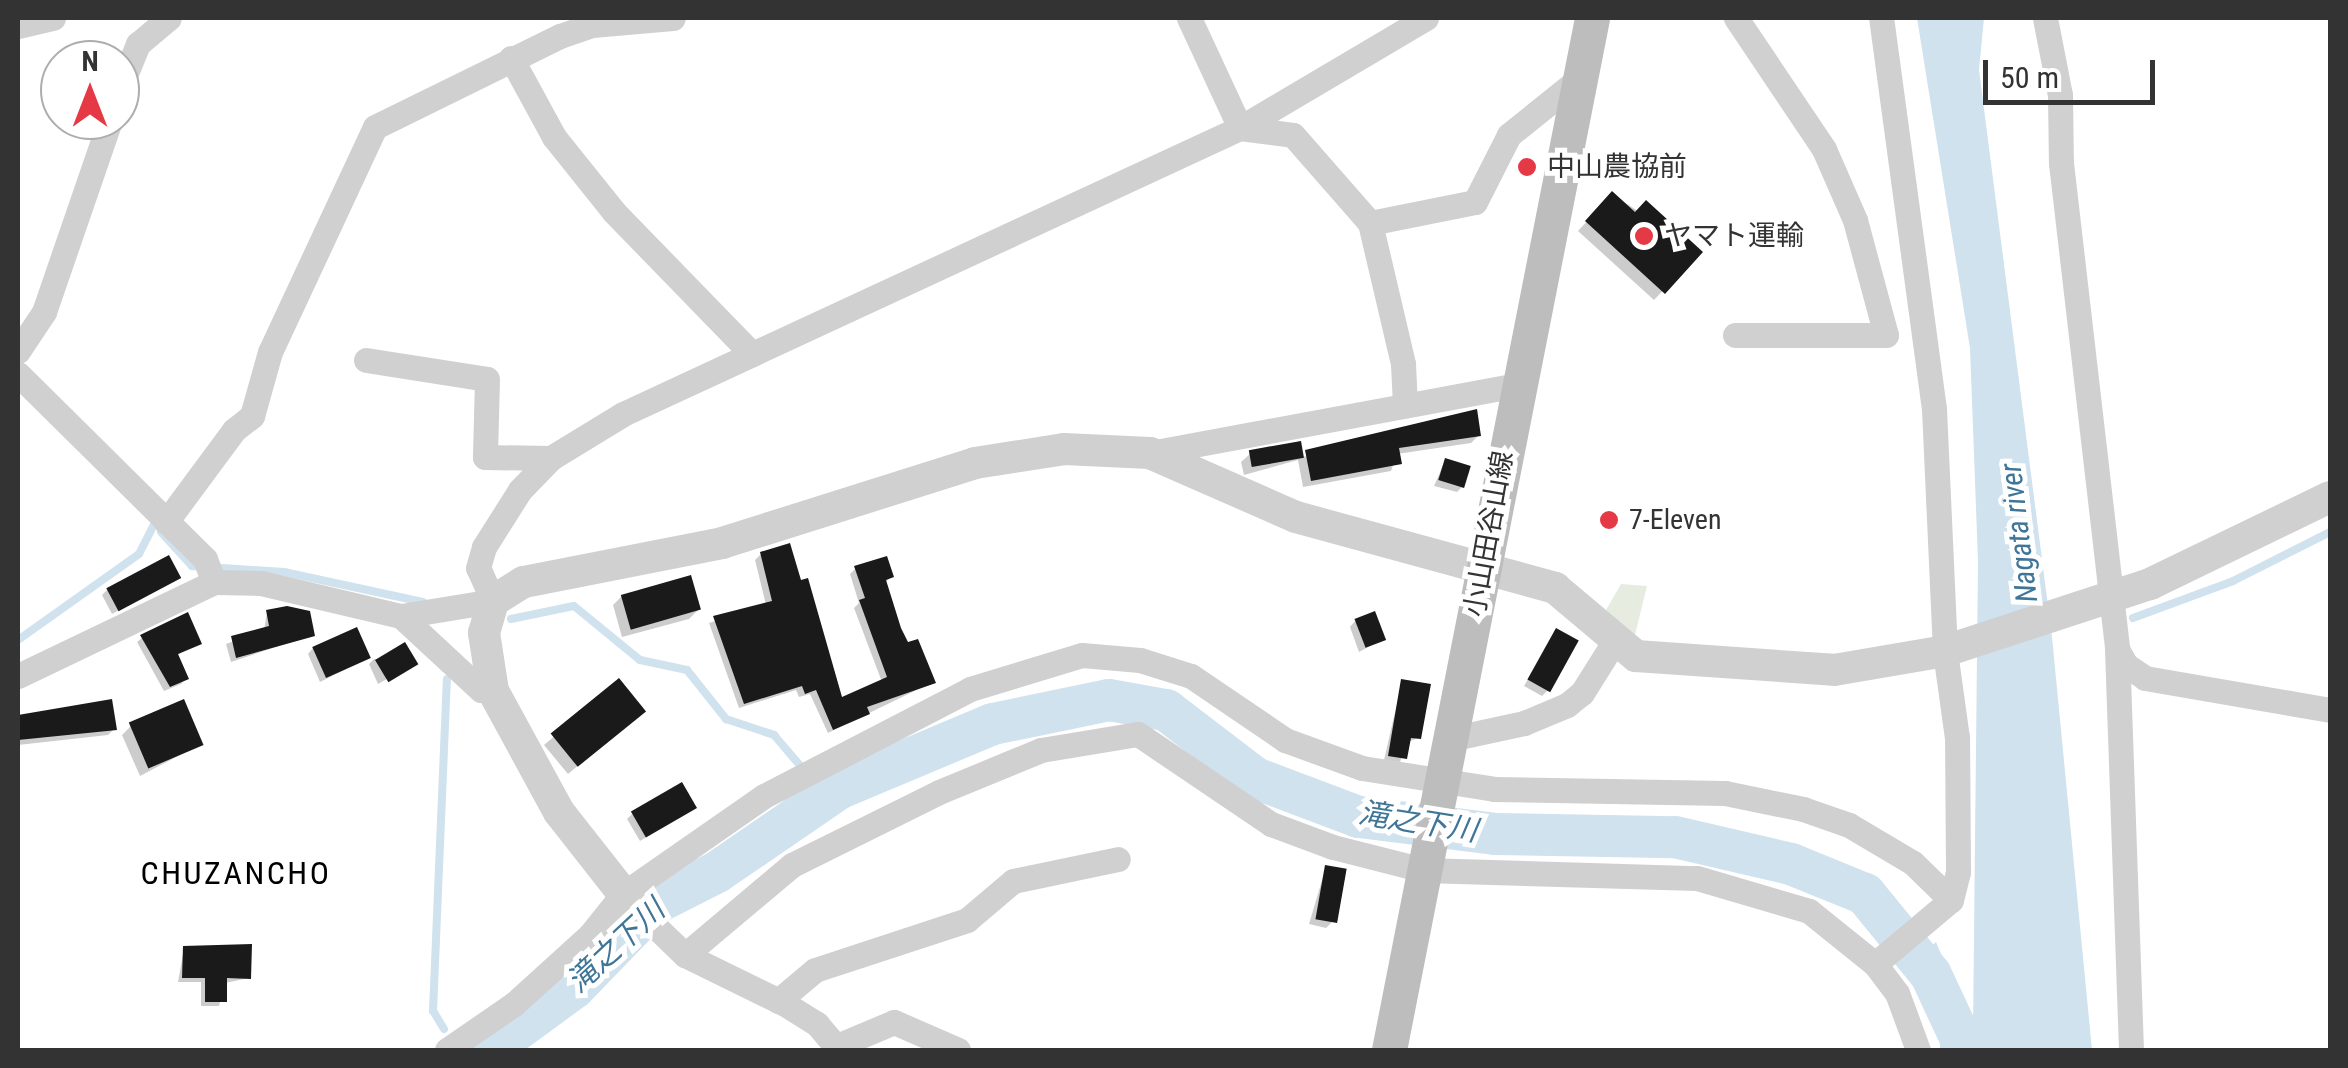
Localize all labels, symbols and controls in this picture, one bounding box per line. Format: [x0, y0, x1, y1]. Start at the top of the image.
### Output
north arrow [40, 40, 140, 140]
scale bar [1988, 40, 2160, 102]
text: N [81, 45, 99, 78]
text: 50 m [2000, 60, 2059, 95]
place label: 中山農協前 [1547, 150, 1687, 184]
marker: 中山農協前 [1516, 156, 1538, 178]
place label: ヤマト運輸 [1664, 219, 1804, 253]
marker: ヤマト運輸 [1633, 225, 1655, 247]
street label: 小山田谷山線 [1458, 448, 1520, 620]
water label: Nagata river [1993, 461, 2045, 605]
place label: 7-Eleven [1629, 503, 1722, 537]
marker: 7-Eleven [1598, 509, 1620, 531]
water label: 滝之下川 [1356, 795, 1480, 849]
district label: CHUZANCHO [141, 854, 331, 892]
water label: 滝之下川 [560, 892, 672, 1000]

